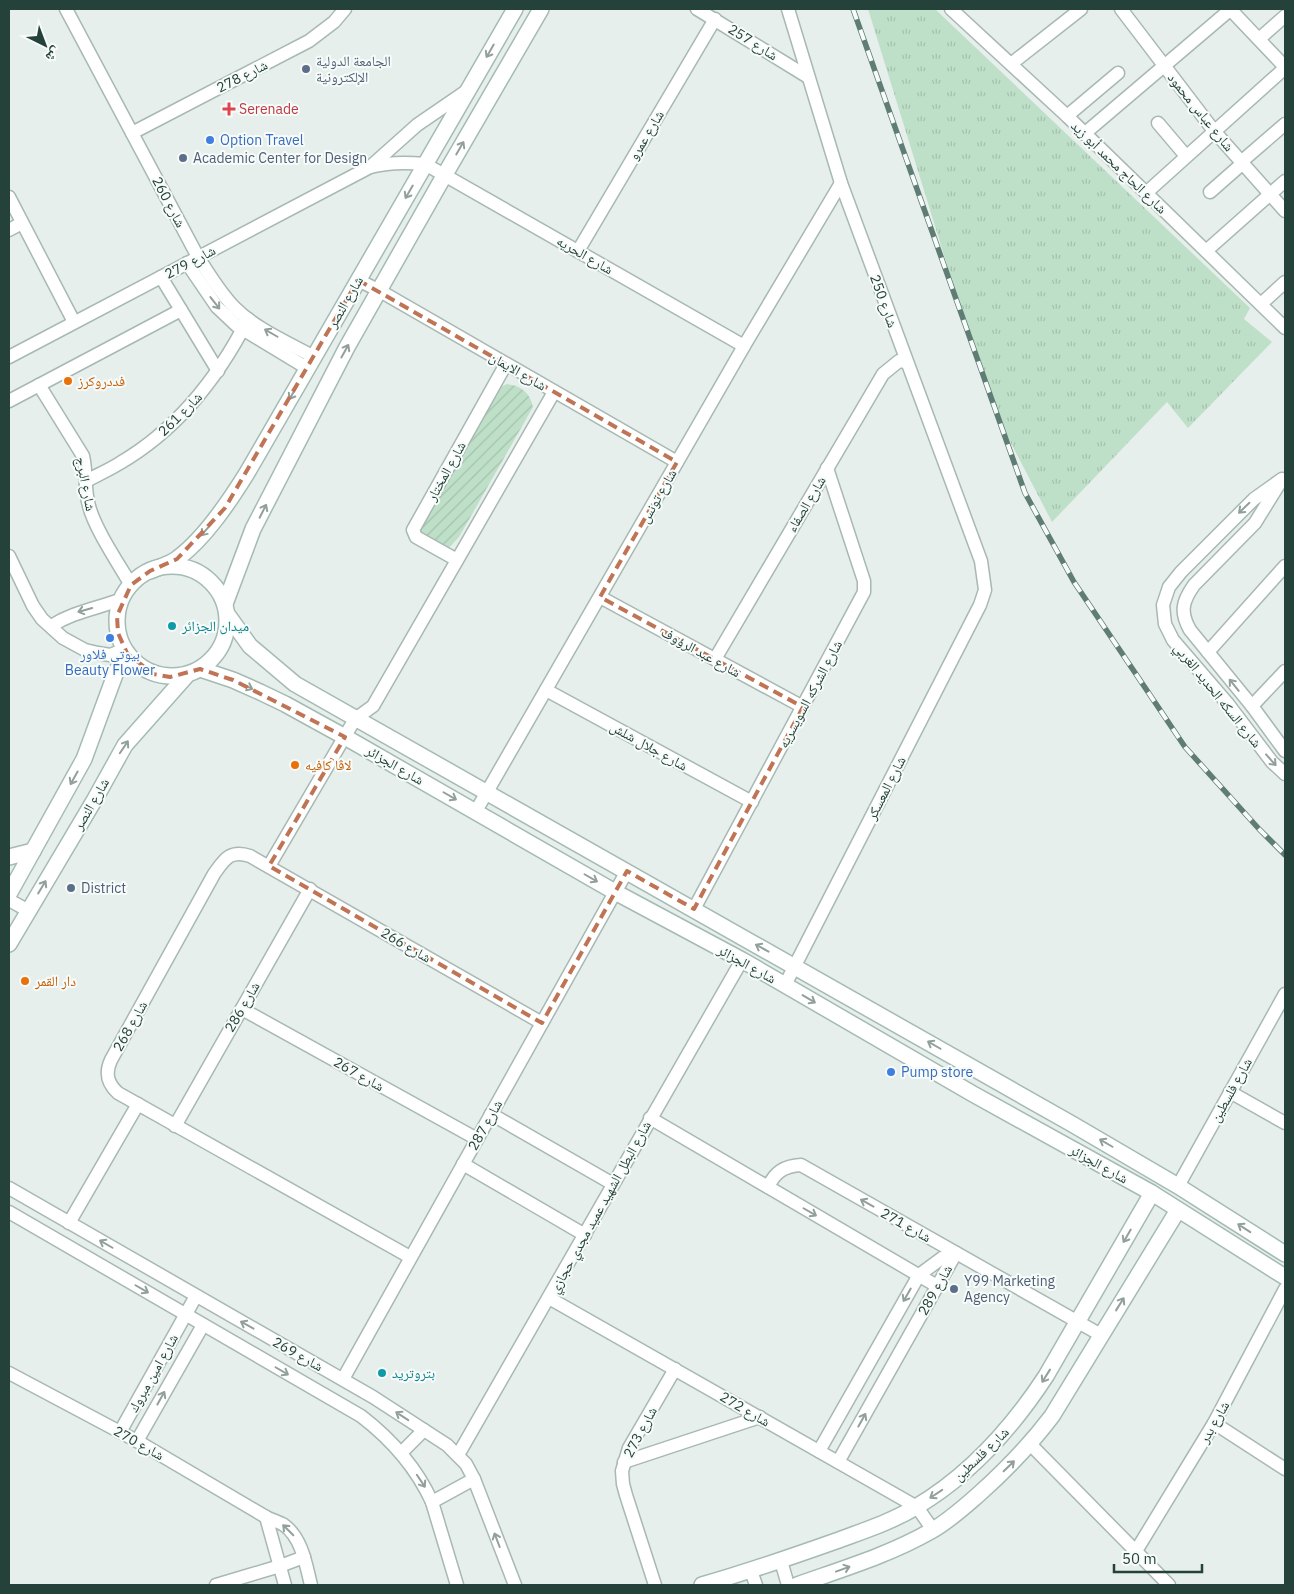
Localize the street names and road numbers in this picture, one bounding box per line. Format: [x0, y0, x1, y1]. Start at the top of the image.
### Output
street label: شارع 257 [724, 20, 781, 65]
street label: شارع 278 [213, 55, 271, 97]
street label: شارع عباس محمود [1163, 69, 1238, 156]
street label: شارع عمرو [624, 107, 669, 164]
street label: شارع الحاج محمد أبو زيد [1067, 117, 1171, 218]
street label: شارع 260 [147, 173, 190, 231]
street label: شارع الحريه [553, 232, 616, 279]
street label: شارع 279 [161, 241, 219, 284]
street label: شارع 250 [865, 272, 902, 330]
street label: شارع النصر [322, 273, 368, 332]
street label: شارع الايمان [486, 347, 550, 395]
street label: شارع 261 [154, 388, 207, 441]
street label: شارع المختار [422, 438, 471, 505]
street label: شارع البرج [71, 455, 100, 513]
street label: شارع تونس [635, 466, 682, 527]
street label: شارع الصفاء [782, 473, 831, 536]
street label: شارع عبد الرؤوف [658, 623, 744, 682]
street label: شارع الشركه السويسريه [774, 637, 847, 751]
street label: شارع السكه الحديد الغربي [1168, 639, 1266, 753]
street label: شارع جلال شلش [607, 717, 691, 776]
street label: شارع الجزائر [361, 741, 427, 790]
street label: شارع المعسكر [862, 753, 911, 824]
street label: شارع النصر [68, 775, 114, 834]
street label: شارع 266 [377, 923, 434, 967]
street label: شارع الجزائر [713, 940, 779, 988]
street label: شارع 286 [220, 979, 264, 1036]
street label: شارع 268 [109, 998, 152, 1055]
street label: شارع 267 [330, 1053, 387, 1096]
street label: شارع فلسطين [1206, 1055, 1257, 1126]
street label: شارع 287 [464, 1097, 507, 1154]
street label: شارع البطل الشهيد عميد مجدي حجازي [545, 1118, 657, 1298]
street label: شارع الجزائر [1065, 1140, 1131, 1188]
street label: شارع 271 [877, 1204, 934, 1247]
street label: شارع 289 [914, 1262, 957, 1319]
street label: شارع امين مبروك [124, 1331, 183, 1416]
street label: شارع 269 [269, 1333, 326, 1376]
street label: شارع 272 [716, 1387, 773, 1431]
street label: شارع بدر [1194, 1398, 1234, 1448]
street label: شارع 273 [619, 1403, 662, 1461]
street label: شارع 270 [110, 1422, 167, 1465]
street label: شارع فلسطين [949, 1423, 1013, 1486]

